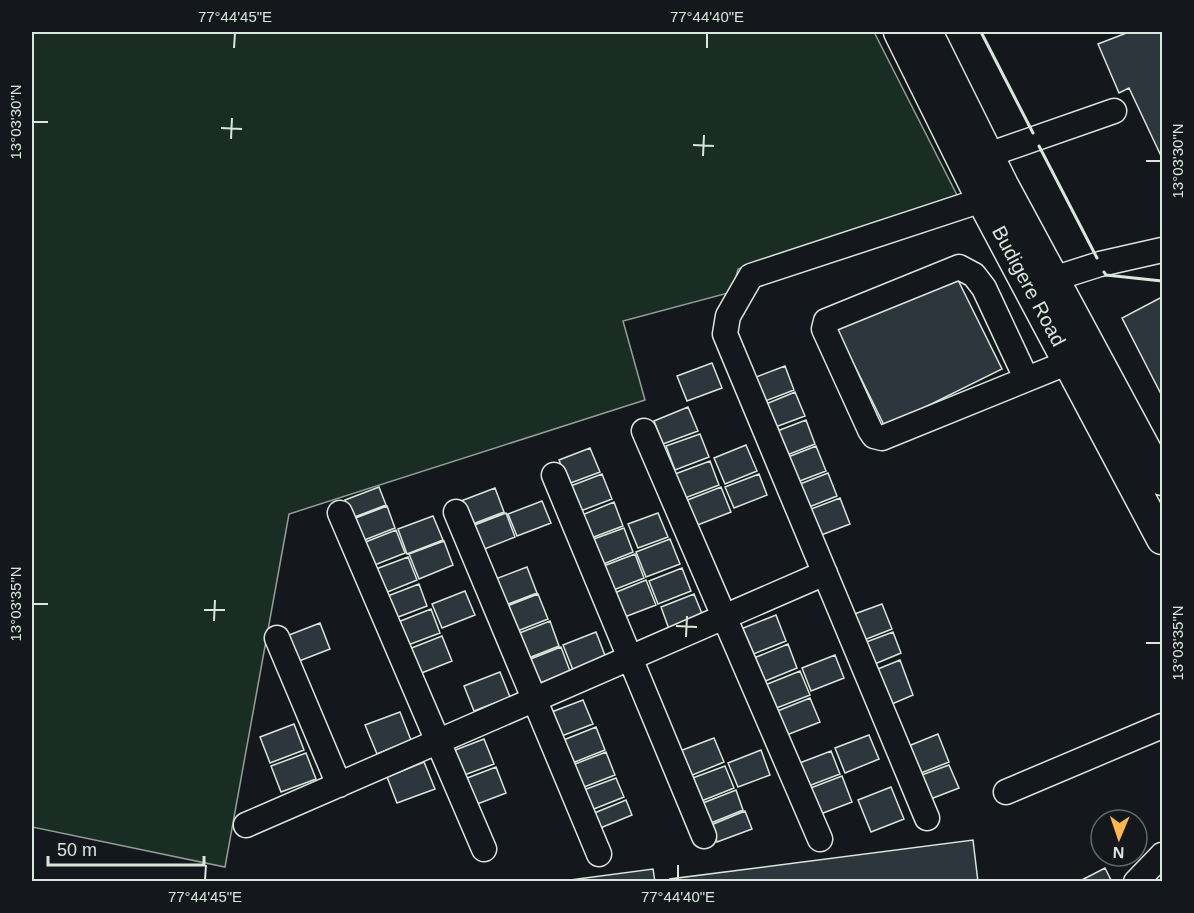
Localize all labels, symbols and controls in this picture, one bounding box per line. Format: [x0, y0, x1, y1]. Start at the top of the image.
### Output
text: 77°44'45"E [198, 8, 272, 25]
text: 77°44'40"E [670, 8, 744, 25]
text: 13°03'30"N [7, 84, 24, 160]
text: 13°03'30"N [1169, 123, 1186, 199]
street label: Budigere Road [988, 222, 1070, 350]
text: 13°03'35"N [7, 566, 24, 642]
text: 13°03'35"N [1169, 605, 1186, 681]
north arrow [1089, 808, 1149, 868]
scale bar [48, 829, 204, 867]
text: 50 m [57, 840, 97, 860]
text: N [1112, 844, 1125, 861]
text: 77°44'45"E [168, 888, 242, 905]
text: 77°44'40"E [641, 888, 715, 905]

